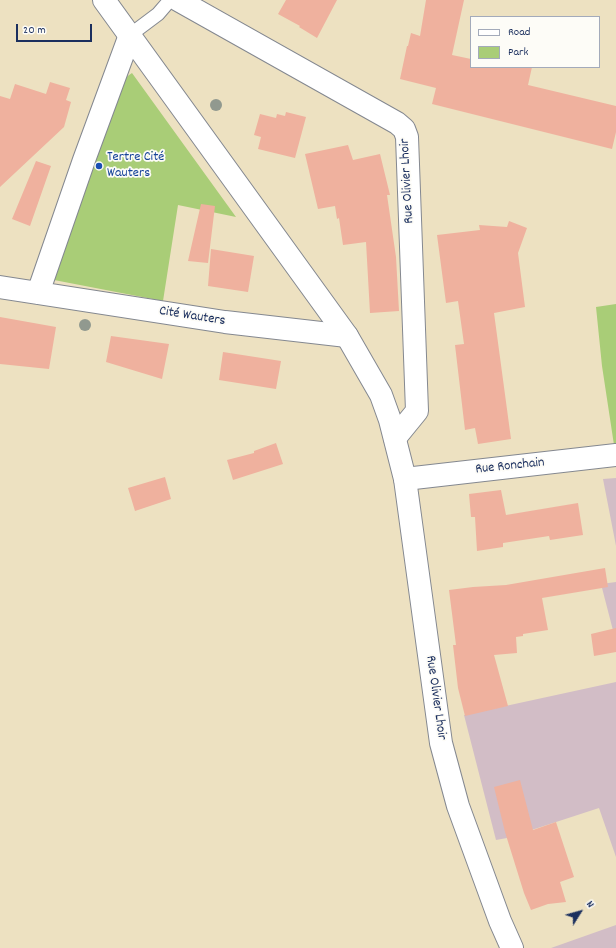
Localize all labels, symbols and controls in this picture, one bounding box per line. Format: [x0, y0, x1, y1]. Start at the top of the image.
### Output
scale bar [18, 16, 94, 42]
legend [470, 16, 600, 68]
text: 20 m [23, 22, 46, 39]
text: Road [508, 24, 530, 41]
text: Park [508, 44, 528, 61]
street label: Rue Olivier Lhoir [397, 138, 419, 224]
place label: Tertre Cité Wauters [107, 150, 164, 182]
marker: Tertre Cité Wauters [94, 161, 104, 171]
street label: Cité Wauters [158, 303, 226, 331]
street label: Rue Ronchain [475, 455, 545, 479]
street label: Rue Olivier Lhoir [421, 655, 449, 741]
north arrow [560, 892, 600, 932]
text: N [582, 898, 598, 912]

